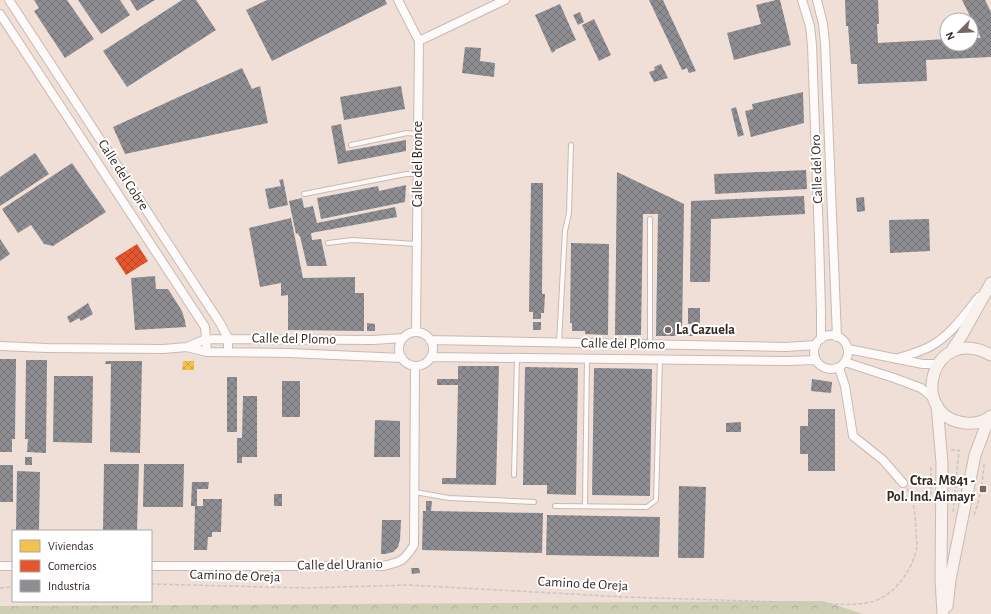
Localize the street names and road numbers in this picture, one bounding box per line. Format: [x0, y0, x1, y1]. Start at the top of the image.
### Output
street label: Calle del Bronce [411, 121, 425, 207]
street label: Calle del Oro [809, 134, 825, 204]
street label: Calle del Cobre [95, 137, 151, 213]
street label: Calle del Plomo [252, 331, 336, 347]
street label: Calle del Plomo [581, 336, 665, 352]
street label: Calle del Uranio [297, 557, 383, 573]
street label: Camino de Oreja [189, 567, 281, 585]
street label: Camino de Oreja [537, 575, 629, 593]

